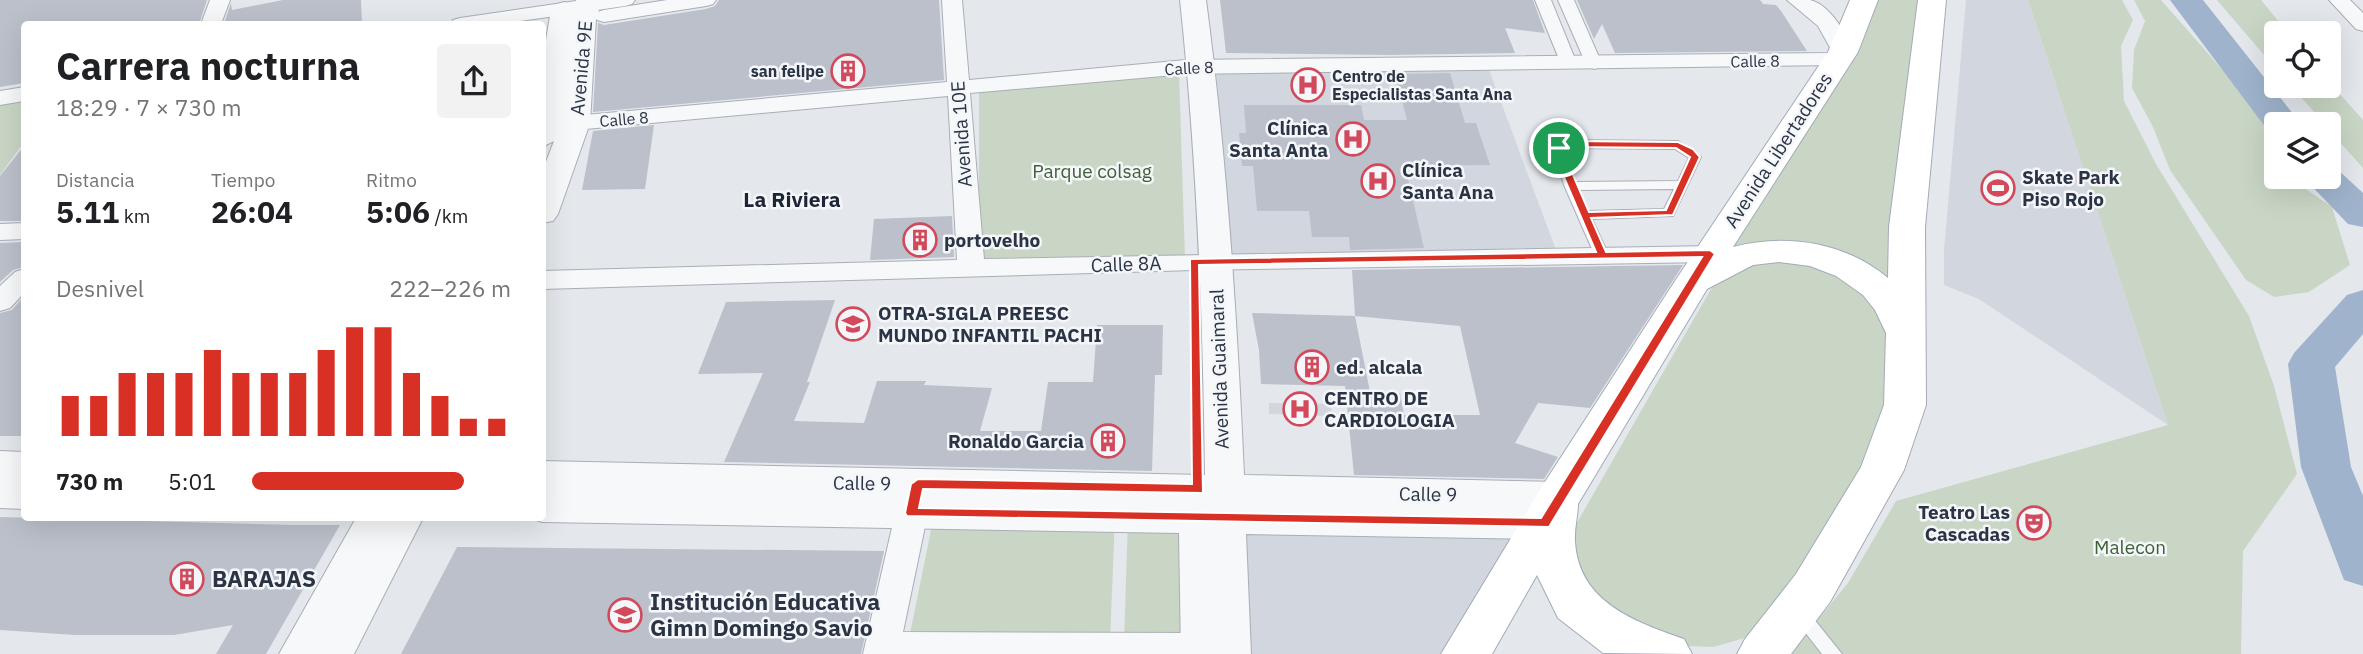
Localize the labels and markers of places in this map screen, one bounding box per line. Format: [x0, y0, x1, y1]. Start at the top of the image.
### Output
building icon: san felipe [829, 52, 867, 90]
place label: san felipe [751, 61, 824, 81]
hospital icon: Centro de Especialistas Santa Ana [1289, 66, 1327, 104]
place label: Centro de Especialistas Santa Ana [1332, 66, 1512, 104]
place label: Clínica Santa Anta [1229, 116, 1328, 162]
pin [1529, 118, 1589, 178]
hospital icon: Clínica Santa Anta [1334, 120, 1372, 158]
place label: Clínica Santa Ana [1402, 158, 1494, 204]
hospital icon: Clínica Santa Ana [1359, 162, 1397, 200]
place label: Skate Park Piso Rojo [2022, 165, 2120, 211]
sports icon: Skate Park Piso Rojo [1979, 169, 2017, 207]
building icon: portovelho [901, 221, 939, 259]
place label: portovelho [944, 228, 1041, 252]
place label: OTRA-SIGLA PREESC MUNDO INFANTIL PACHI [878, 301, 1102, 347]
school or university icon: OTRA-SIGLA PREESC MUNDO INFANTIL PACHI [834, 305, 872, 343]
building icon: ed. alcala [1293, 348, 1331, 386]
place label: ed. alcala [1336, 355, 1423, 379]
place label: CENTRO DE CARDIOLOGIA [1324, 386, 1455, 432]
hospital icon: CENTRO DE CARDIOLOGIA [1281, 390, 1319, 428]
building icon: Ronaldo Garcia [1089, 422, 1127, 460]
place label: Ronaldo Garcia [948, 429, 1084, 453]
place label: Teatro Las Cascadas [1918, 500, 2010, 546]
theatre icon: Teatro Las Cascadas [2015, 504, 2053, 542]
building icon: BARAJAS [168, 560, 206, 598]
place label: BARAJAS [212, 563, 316, 593]
place label: Institución Educativa Gimn Domingo Savio [650, 586, 880, 642]
school or university icon: Institución Educativa Gimn Domingo Savio [606, 596, 644, 634]

